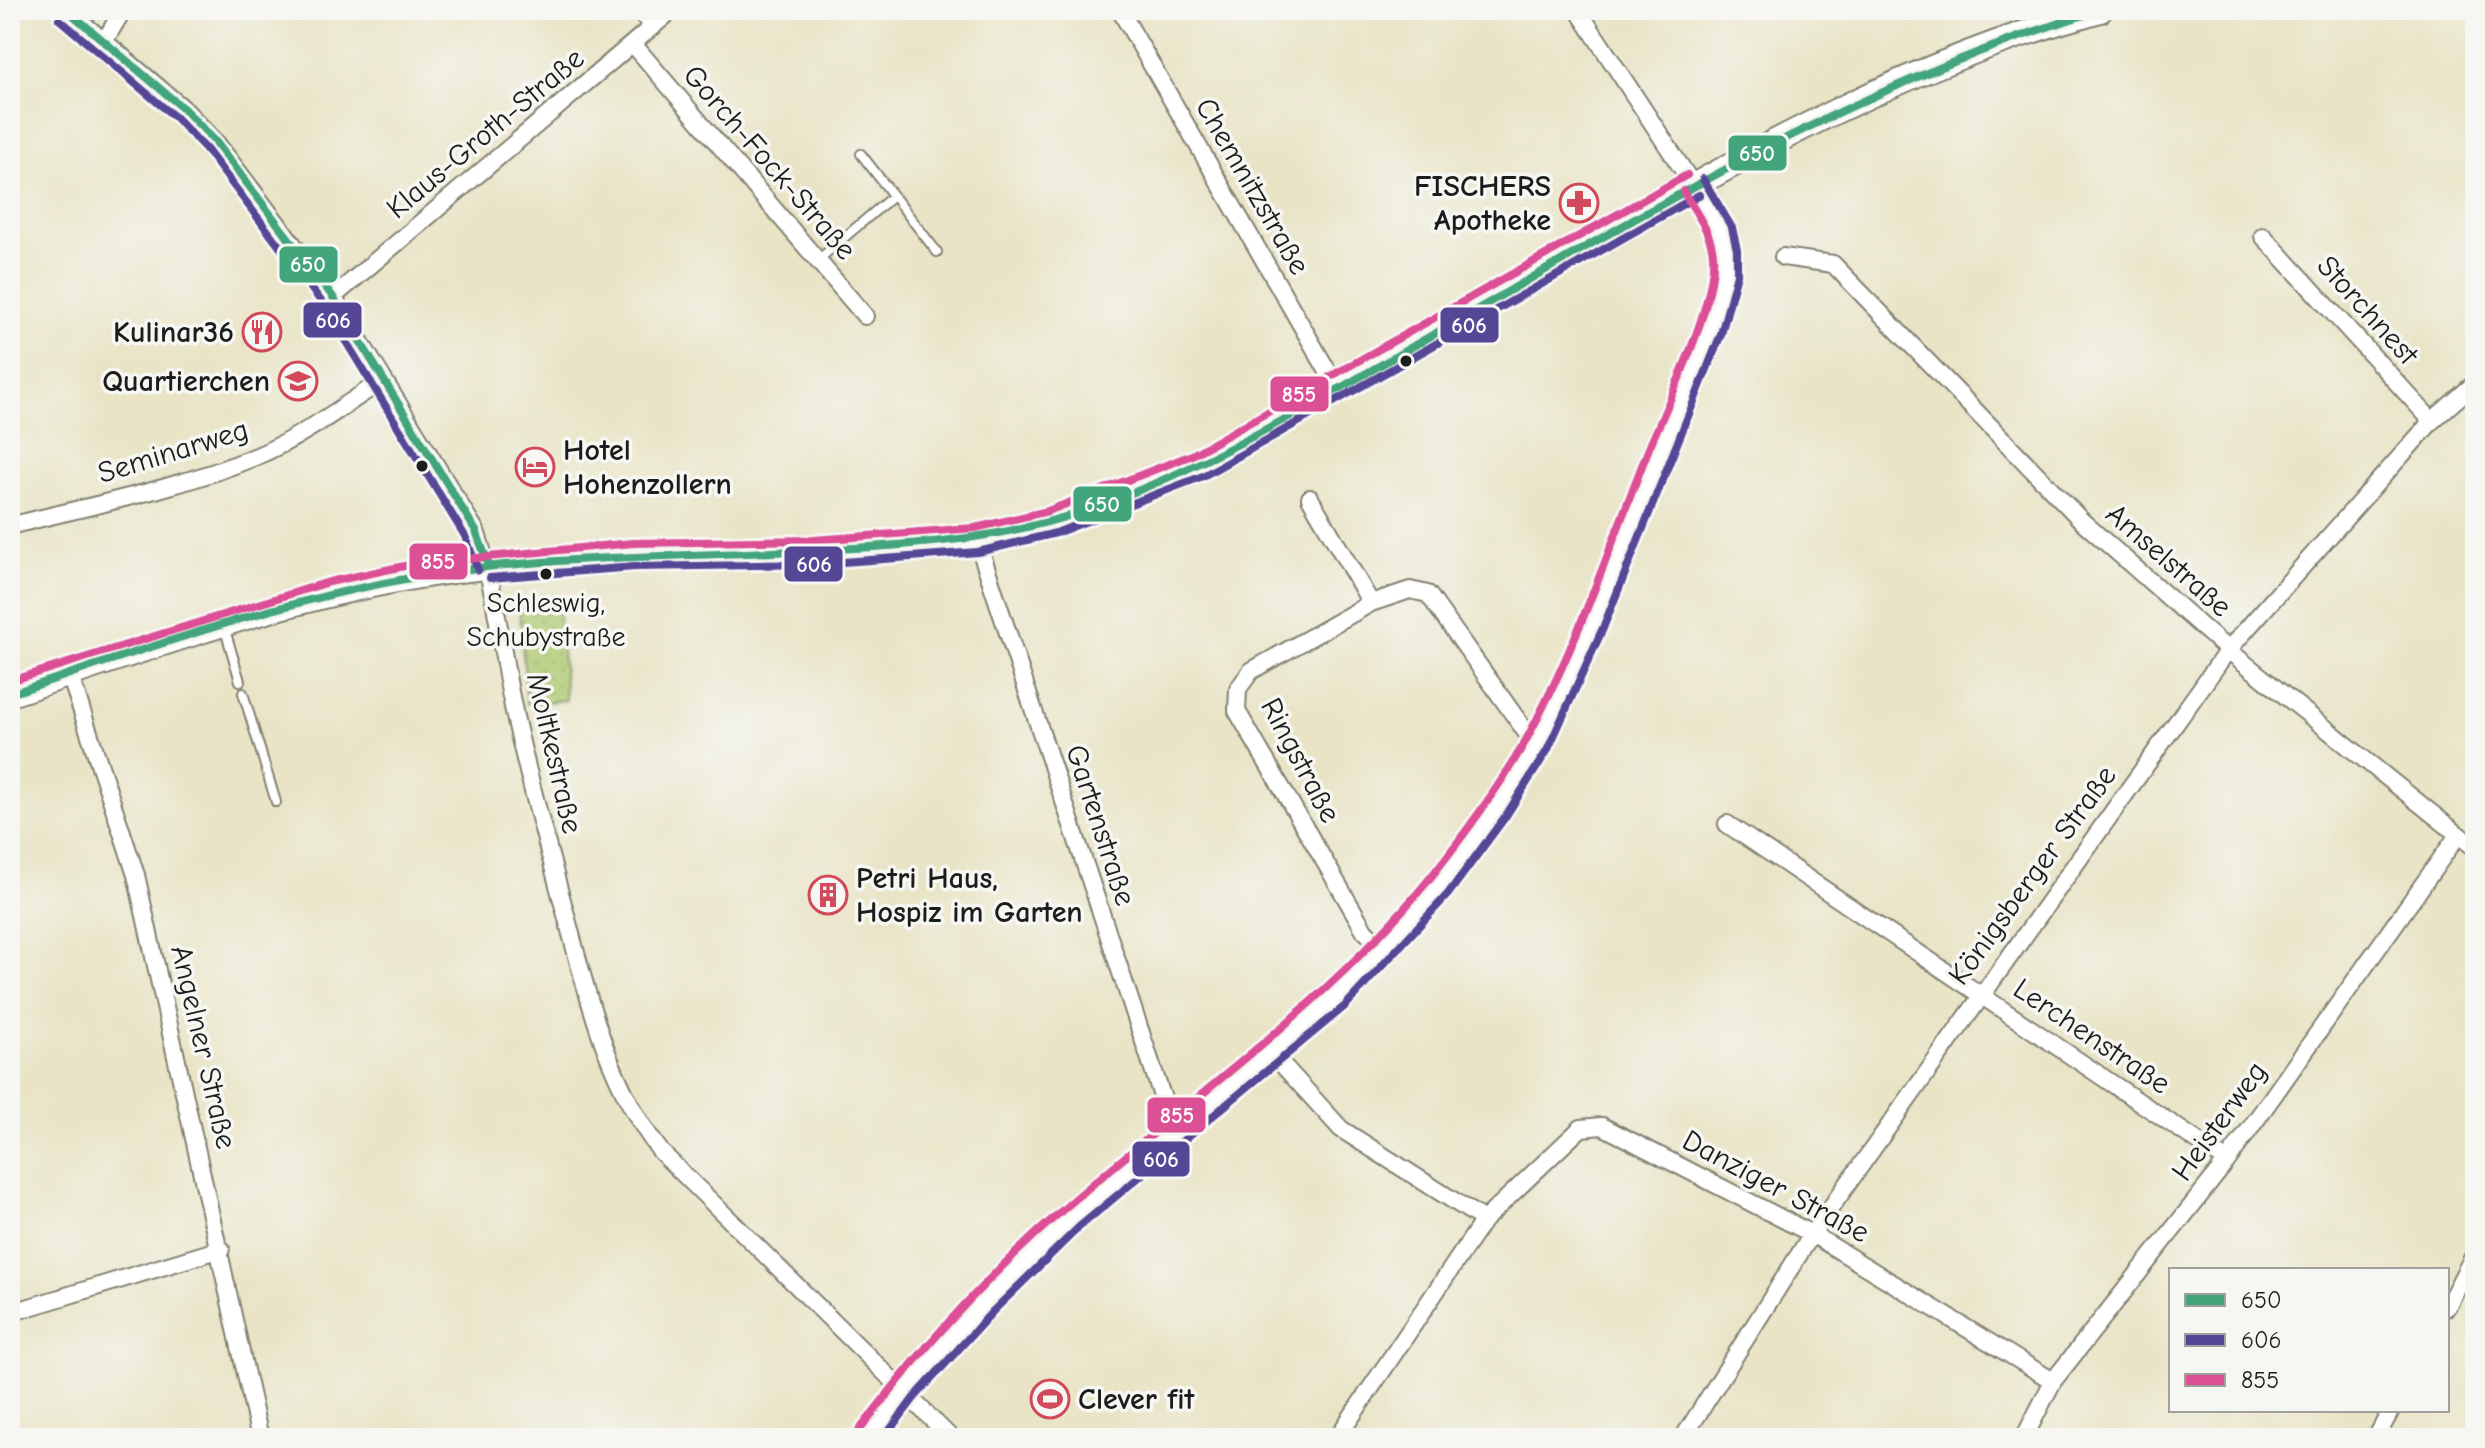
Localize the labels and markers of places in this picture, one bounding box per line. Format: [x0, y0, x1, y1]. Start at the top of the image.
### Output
place label: FISCHERS Apotheke [1414, 169, 1551, 238]
pharmacy icon: FISCHERS Apotheke [1558, 182, 1600, 224]
restaurant icon: Kulinar36 [241, 311, 283, 353]
place label: Kulinar36 [113, 315, 234, 350]
unlabelled marker [1398, 353, 1414, 369]
school or university icon: Quartierchen [277, 360, 319, 402]
place label: Quartierchen [102, 364, 270, 399]
place label: Hotel Hohenzollern [563, 433, 732, 502]
hotel icon: Hotel Hohenzollern [514, 446, 556, 488]
unlabelled marker [414, 458, 430, 474]
marker: Schleswig, Schubystraße [538, 566, 554, 582]
place label: Schleswig, Schubystraße [466, 587, 626, 653]
place label: Petri Haus, Hospiz im Garten [856, 861, 1083, 930]
building icon: Petri Haus, Hospiz im Garten [807, 874, 849, 916]
sports icon: Clever fit [1029, 1378, 1071, 1420]
place label: Clever fit [1078, 1382, 1195, 1417]

